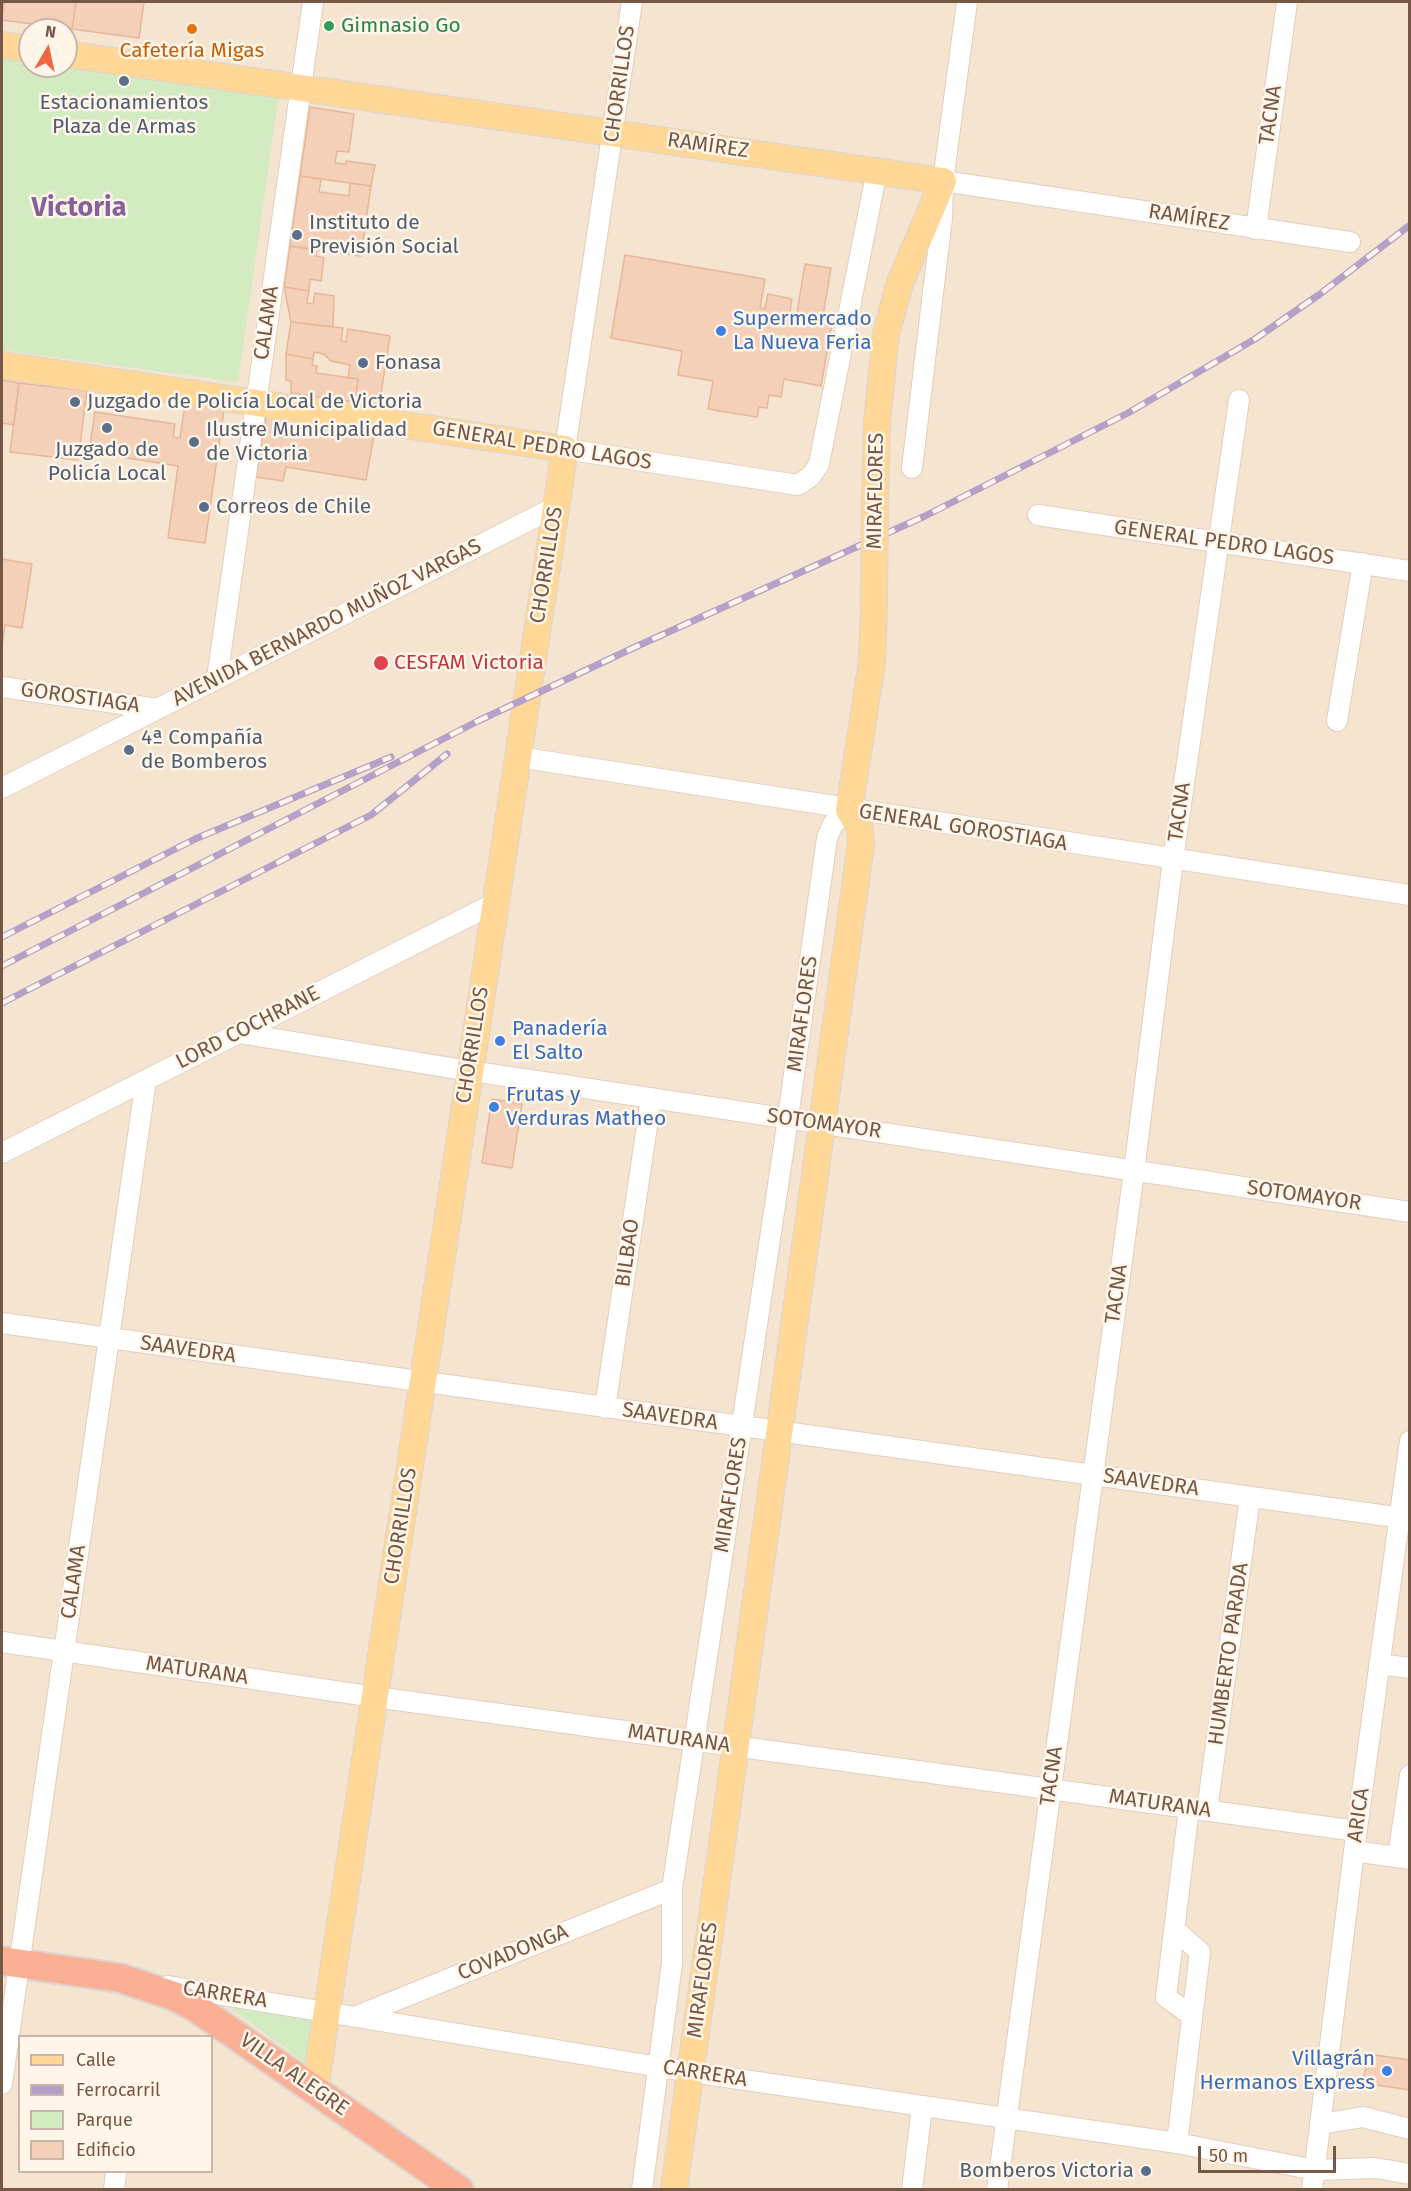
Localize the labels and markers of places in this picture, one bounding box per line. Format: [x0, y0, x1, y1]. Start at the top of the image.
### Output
place label: Gimnasio Go [341, 13, 461, 39]
marker: Gimnasio Go [322, 19, 336, 33]
marker: Cafetería Migas [185, 22, 199, 36]
place label: Cafetería Migas [120, 38, 264, 64]
marker: Estacionamientos Plaza de Armas [117, 74, 131, 88]
place label: Estacionamientos Plaza de Armas [40, 90, 208, 140]
place label: Instituto de Previsión Social [309, 210, 459, 260]
marker: Instituto de Previsión Social [290, 228, 304, 242]
place label: Supermercado La Nueva Feria [733, 306, 872, 356]
marker: Supermercado La Nueva Feria [714, 324, 728, 338]
place label: Fonasa [375, 350, 441, 376]
marker: Fonasa [356, 356, 370, 370]
place label: Juzgado de Policía Local de Victoria [87, 389, 422, 415]
marker: Juzgado de Policía Local de Victoria [68, 395, 82, 409]
place label: Ilustre Municipalidad de Victoria [206, 417, 407, 467]
marker: Juzgado de Policía Local [100, 421, 114, 435]
marker: Ilustre Municipalidad de Victoria [187, 435, 201, 449]
place label: Juzgado de Policía Local [48, 437, 166, 487]
place label: Correos de Chile [216, 494, 371, 520]
marker: Correos de Chile [197, 500, 211, 514]
place label: CESFAM Victoria [394, 650, 544, 676]
marker: CESFAM Victoria [372, 654, 390, 672]
place label: 4ª Compañía de Bomberos [141, 725, 267, 775]
marker: 4ª Compañía de Bomberos [122, 743, 136, 757]
place label: Panadería El Salto [512, 1016, 608, 1066]
marker: Panadería El Salto [493, 1034, 507, 1048]
place label: Frutas y Verduras Matheo [506, 1082, 666, 1132]
marker: Frutas y Verduras Matheo [487, 1100, 501, 1114]
place label: Villagrán Hermanos Express [1200, 2046, 1375, 2096]
marker: Villagrán Hermanos Express [1380, 2064, 1394, 2078]
place label: Bomberos Victoria [959, 2158, 1134, 2184]
marker: Bomberos Victoria [1139, 2164, 1153, 2178]

